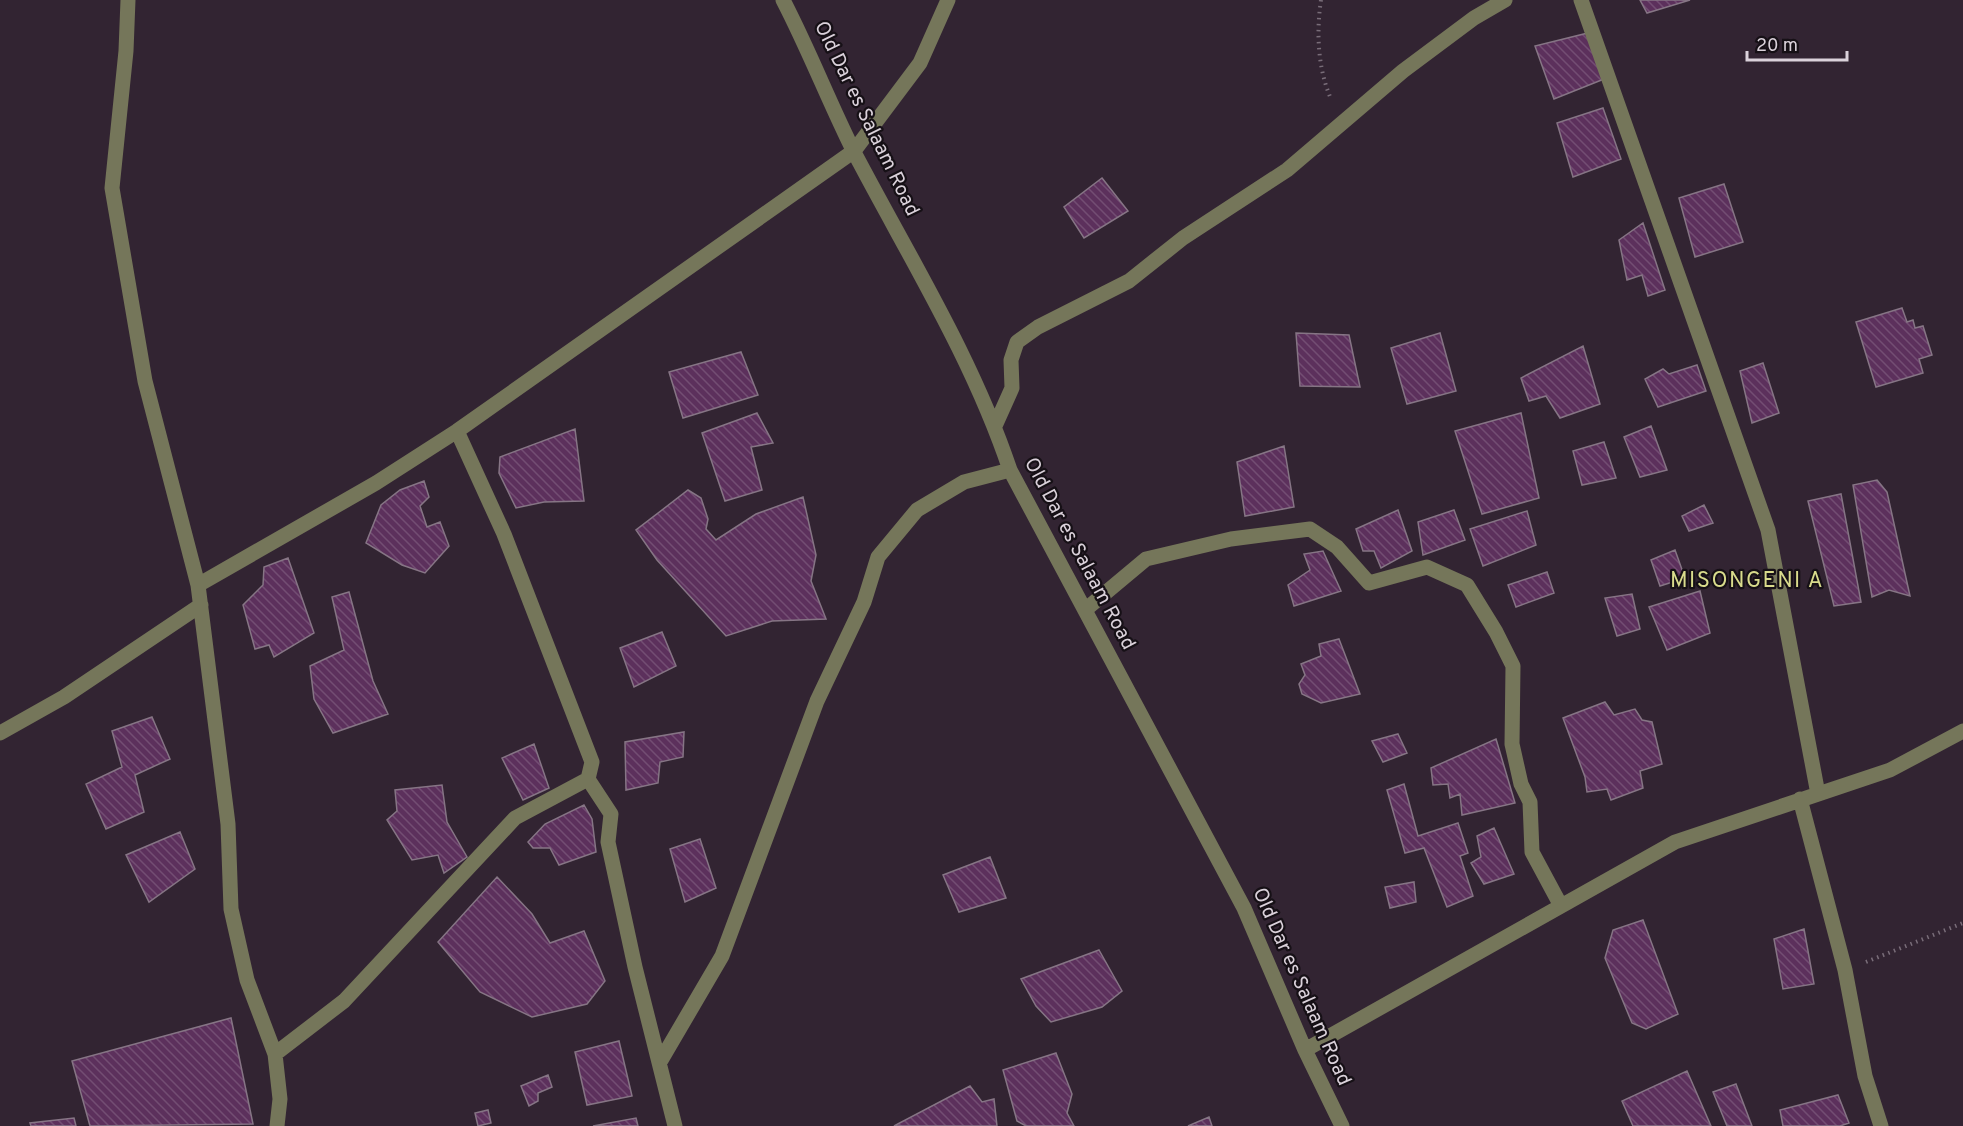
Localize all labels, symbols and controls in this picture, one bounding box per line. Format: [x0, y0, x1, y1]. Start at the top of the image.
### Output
street label: Old Dar es Salaam Road [807, 17, 925, 221]
scale bar [1747, 24, 1848, 62]
text: 20 m [1756, 35, 1798, 58]
street label: Old Dar es Salaam Road [1017, 453, 1141, 655]
district label: MISONGENI A [1670, 568, 1824, 595]
street label: Old Dar es Salaam Road [1246, 884, 1356, 1090]

